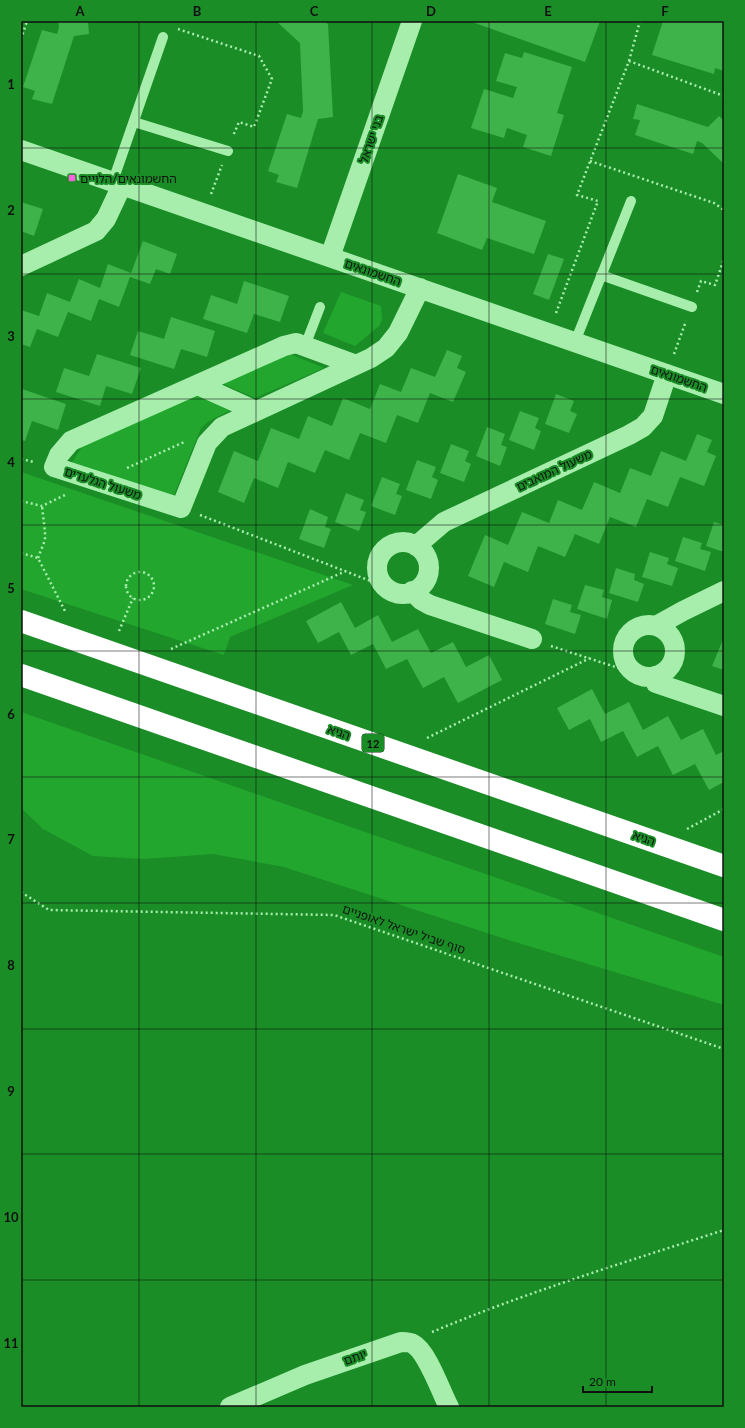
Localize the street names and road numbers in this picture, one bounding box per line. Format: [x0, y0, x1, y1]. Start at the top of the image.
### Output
street label: בני ישראל [356, 113, 386, 165]
street label: החשמונאים [343, 255, 403, 289]
street label: החשמונאים [649, 361, 709, 395]
street label: משעול המואבים [514, 446, 594, 494]
street label: משעול הגלעדים [63, 464, 143, 502]
street label: הגיא [326, 721, 352, 743]
road number: 12 [362, 734, 384, 752]
street label: הגיא [631, 827, 657, 849]
street label: סוף שביל ישראל לאופניים [341, 901, 468, 957]
street label: יותם [341, 1346, 369, 1368]

